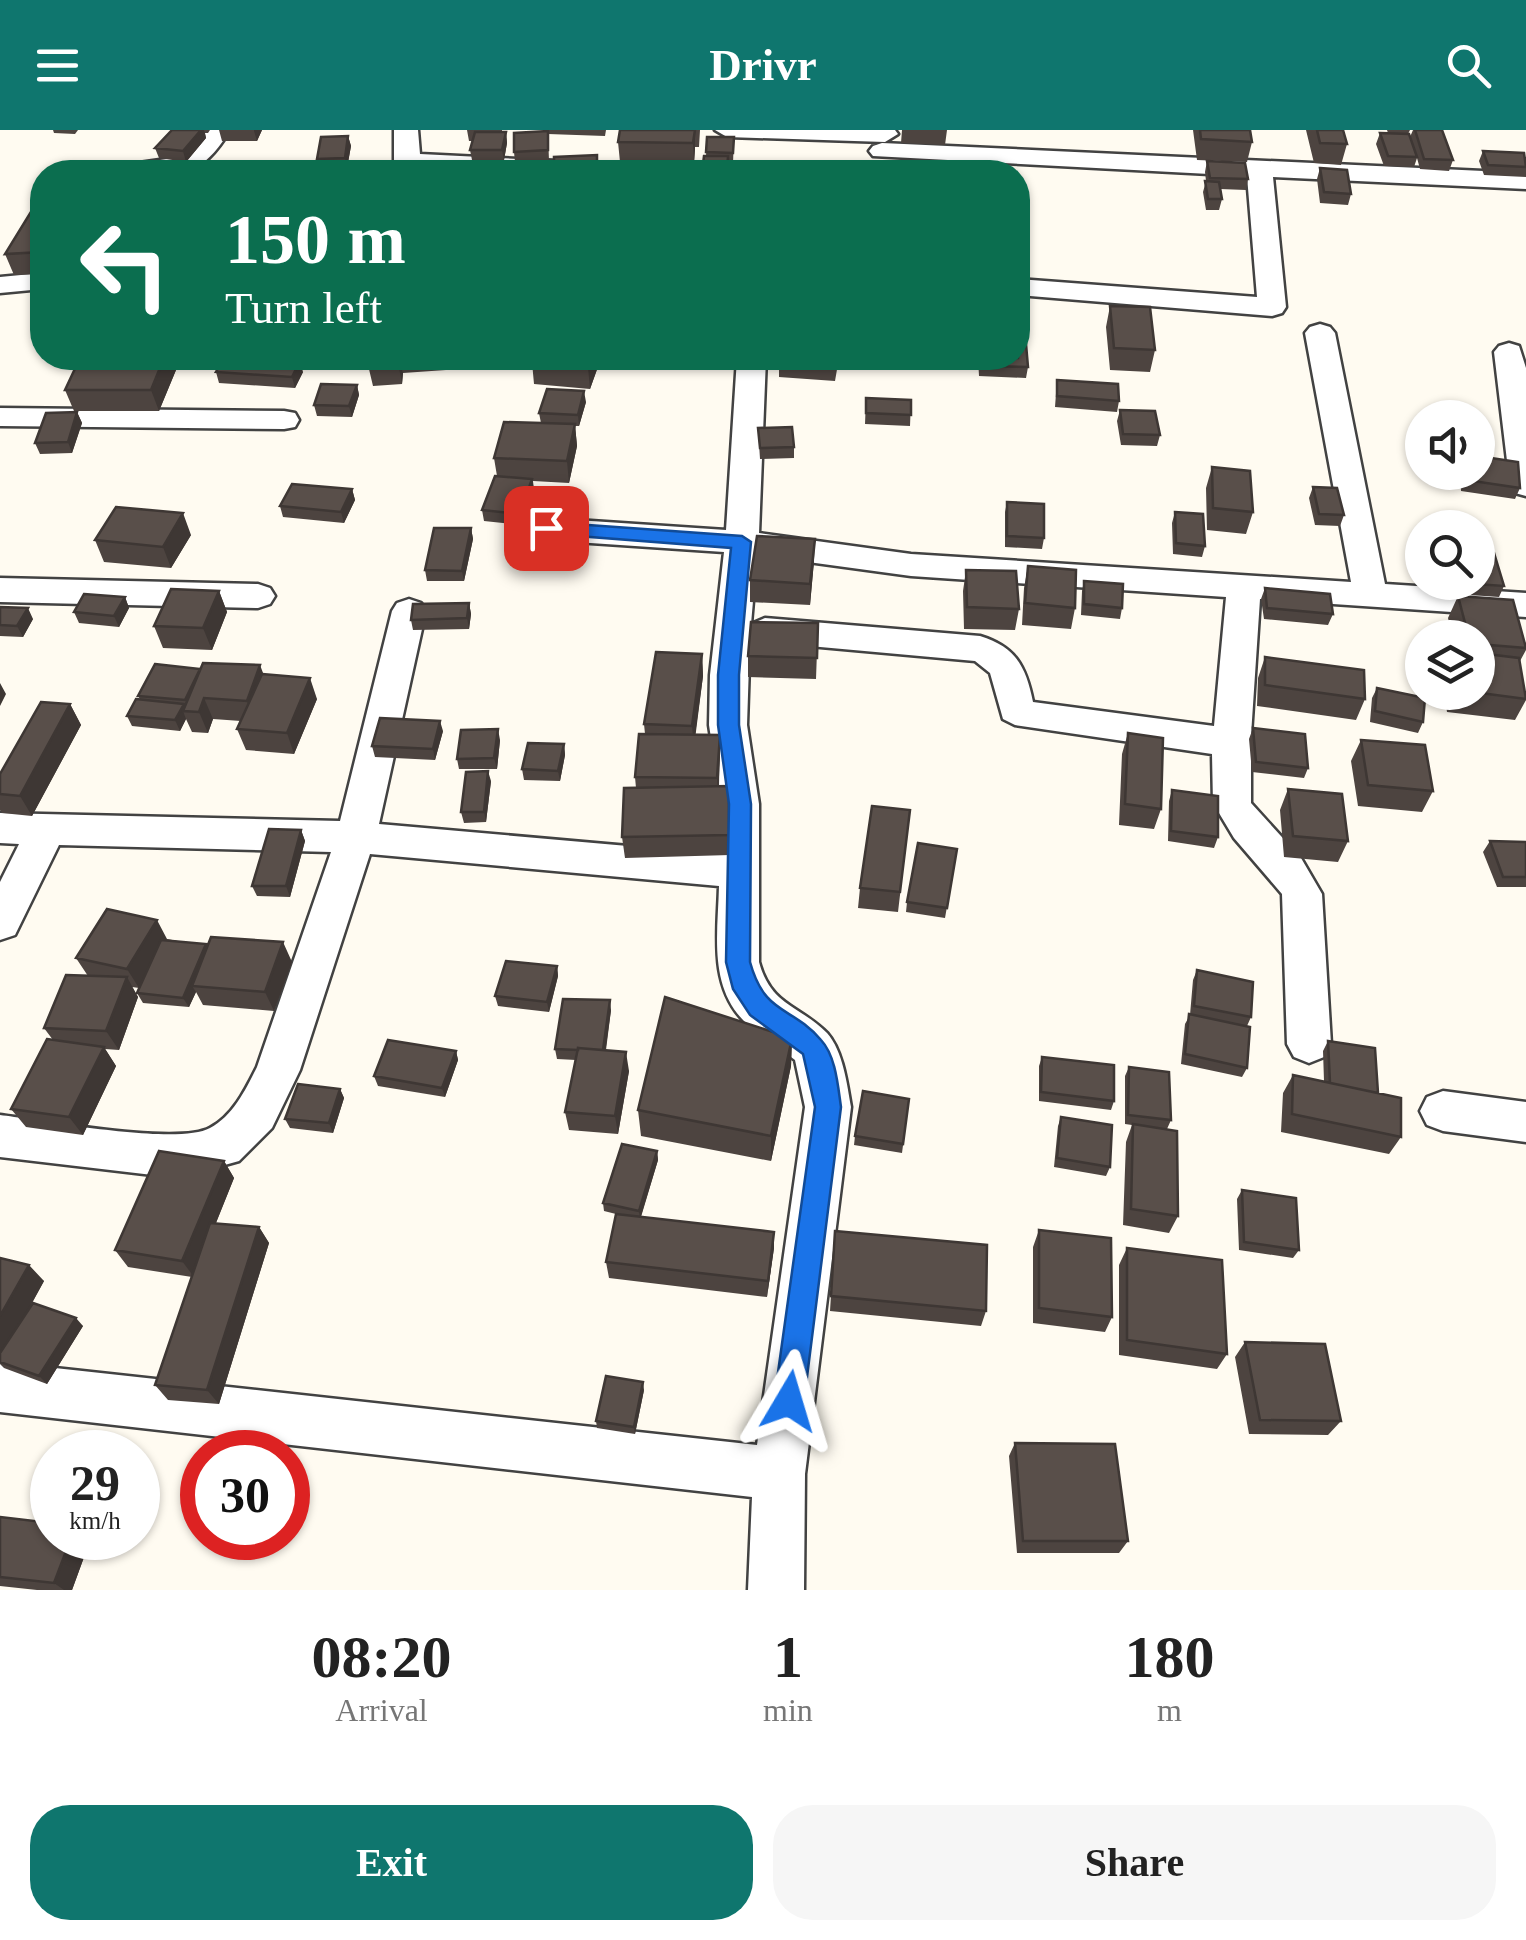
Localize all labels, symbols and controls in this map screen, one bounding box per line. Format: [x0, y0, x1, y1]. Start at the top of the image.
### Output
icon: menu [30, 38, 85, 93]
icon: search [1441, 38, 1496, 93]
text: Drivr [709, 40, 817, 90]
icon: left [60, 200, 190, 330]
text: 150 m [225, 201, 406, 278]
text: Turn left [225, 283, 382, 333]
map controls [1405, 400, 1495, 710]
button: sound [1405, 400, 1495, 490]
pin [504, 486, 589, 571]
icon: arrive [519, 501, 574, 556]
button: search [1405, 510, 1495, 600]
button: layers [1405, 620, 1495, 710]
position arrow [737, 1349, 841, 1453]
speed limit sign: 30 [180, 1430, 310, 1560]
text: 29 [70, 1455, 120, 1511]
text: km/h [69, 1507, 121, 1534]
text: 08:20 [312, 1624, 452, 1690]
text: 1 [773, 1624, 803, 1690]
text: 180 [1124, 1624, 1214, 1690]
text: Arrival [335, 1692, 428, 1728]
text: min [763, 1692, 813, 1728]
text: m [1157, 1692, 1182, 1728]
button: Exit [30, 1805, 753, 1920]
button: Share [773, 1805, 1496, 1920]

